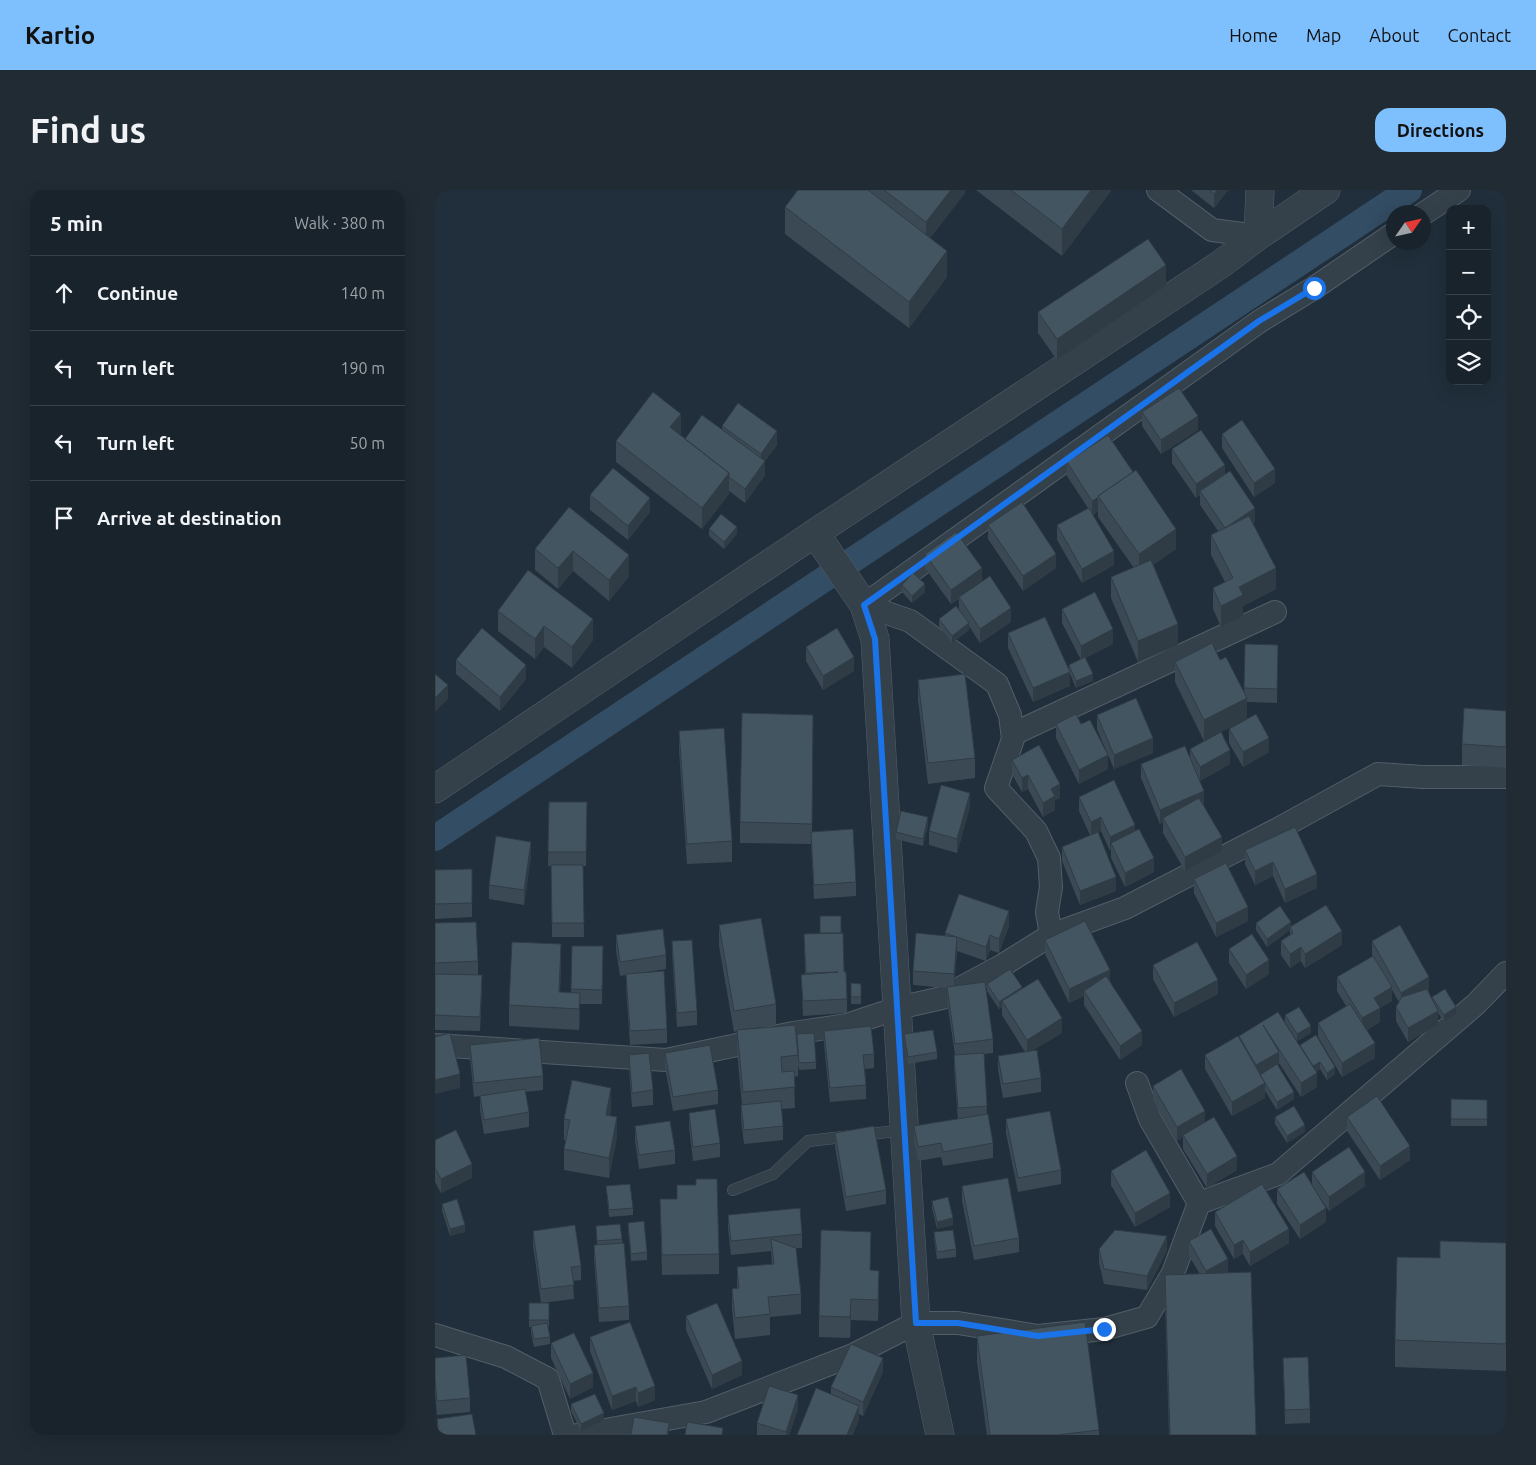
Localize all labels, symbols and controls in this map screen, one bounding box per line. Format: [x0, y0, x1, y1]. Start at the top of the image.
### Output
text: Kartio [25, 22, 95, 49]
text: Home [1229, 25, 1278, 45]
text: Map [1306, 25, 1341, 45]
text: About [1369, 25, 1419, 45]
text: Contact [1447, 25, 1511, 45]
button: Directions [1375, 108, 1506, 152]
text: Find us [30, 110, 146, 150]
north arrow [1386, 205, 1431, 250]
map controls [1446, 205, 1491, 385]
button: + [1446, 205, 1491, 250]
text: 5 min [50, 211, 103, 235]
text: Walk · 380 m [294, 214, 385, 232]
button: − [1446, 250, 1491, 295]
route start [1303, 277, 1326, 300]
icon: ahead [50, 279, 78, 307]
text: Continue [97, 282, 178, 304]
text: 140 m [340, 284, 385, 302]
button: locate [1446, 295, 1491, 340]
button: layers [1446, 340, 1491, 385]
icon: left [50, 354, 78, 382]
text: Turn left [97, 357, 175, 379]
text: 190 m [340, 359, 385, 377]
icon: left [50, 429, 78, 457]
text: Turn left [97, 432, 175, 454]
text: 50 m [349, 434, 385, 452]
icon: arrive [50, 504, 78, 532]
text: Arrive at destination [97, 507, 282, 529]
route end [1093, 1318, 1116, 1341]

